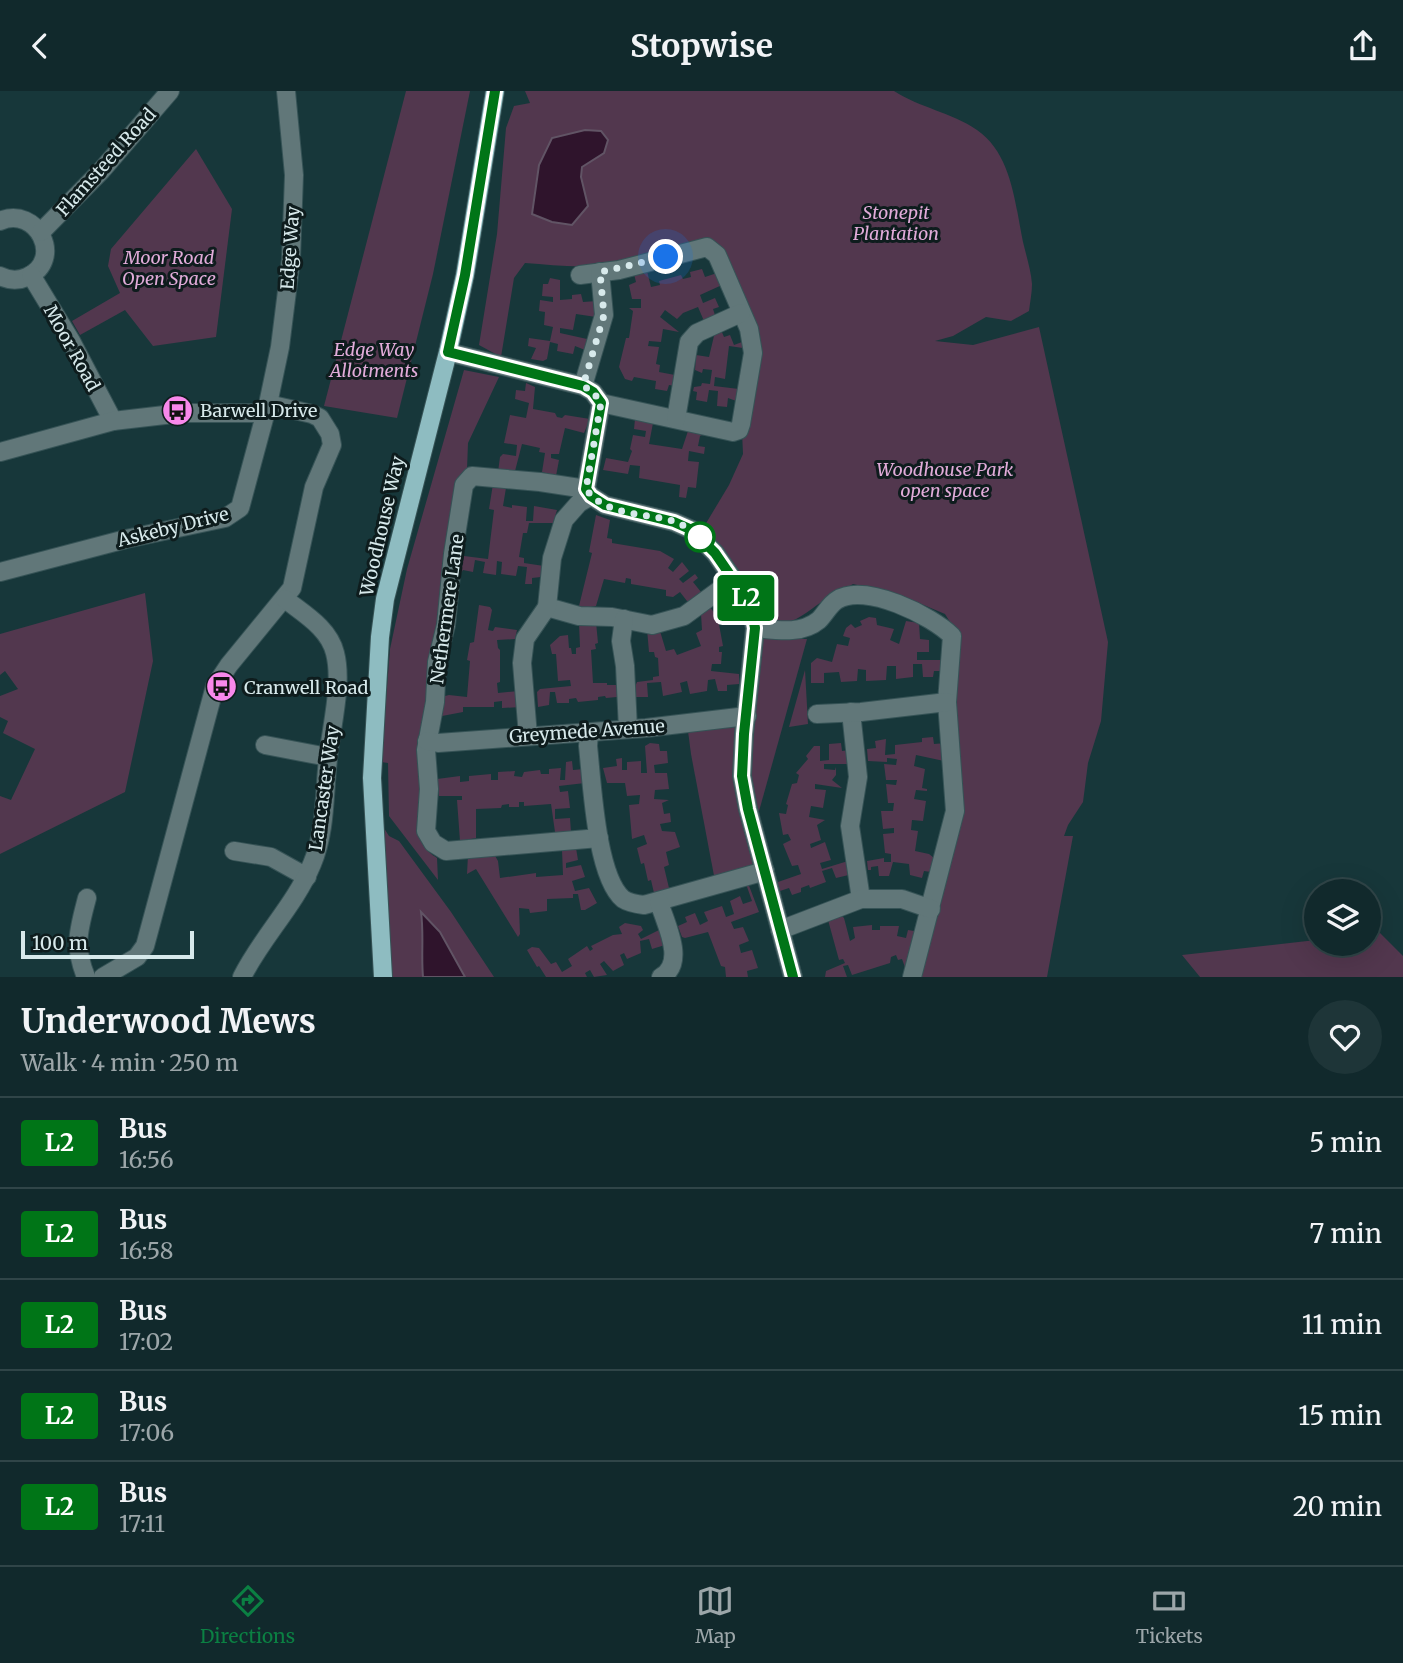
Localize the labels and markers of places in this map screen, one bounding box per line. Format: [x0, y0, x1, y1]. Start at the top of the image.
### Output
bus stop icon: Barwell Drive [160, 393, 194, 427]
place label: Barwell Drive [200, 399, 317, 422]
unlabelled marker [685, 522, 715, 552]
bus stop icon: Cranwell Road [204, 670, 238, 704]
place label: Cranwell Road [244, 676, 369, 699]

